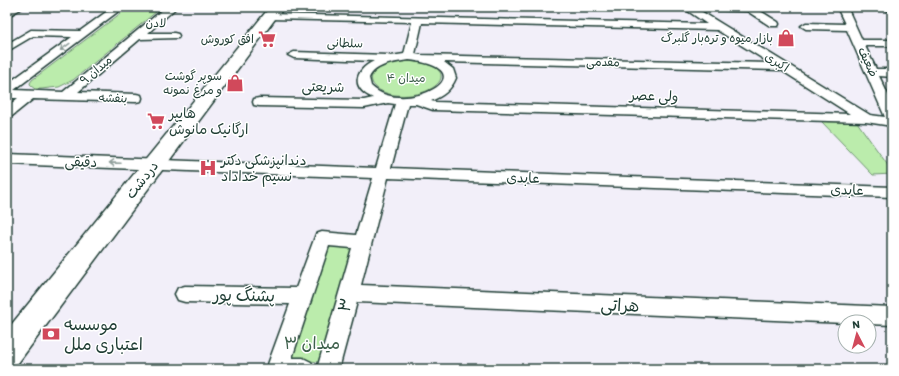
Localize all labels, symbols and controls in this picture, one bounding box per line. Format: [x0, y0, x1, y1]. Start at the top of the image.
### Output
street label: لادن [146, 16, 166, 30]
shop icon: بازار میوه و تره‌بار گلبرگ [776, 28, 796, 48]
supermarket icon: افق کوروش [257, 29, 277, 49]
place label: بازار میوه و تره‌بار گلبرگ [661, 31, 773, 46]
place label: افق کوروش [201, 32, 254, 47]
street label: سلطانی [327, 35, 363, 52]
one-way arrow [59, 43, 70, 51]
street label: ضعیف [855, 45, 881, 79]
street label: اکبری [762, 49, 792, 76]
street label: میدان ۹ [77, 53, 115, 87]
street label: مقدمی [586, 55, 620, 70]
place label: سوپر گوشت و مرغ نمونه [163, 69, 222, 99]
park label: میدان ۴ [386, 71, 426, 85]
shop icon: سوپر گوشت و مرغ نمونه [225, 73, 245, 93]
street label: شریعتی [301, 78, 345, 96]
street label: ولی عصر [628, 87, 679, 105]
street label: بنفشه [98, 91, 128, 106]
place label: هایپر ارگانیک مانوش [168, 105, 248, 138]
supermarket icon: هایپر ارگانیک مانوش [146, 111, 166, 131]
place label: دندانپزشکی دکتر نسیم خداداد [220, 152, 307, 187]
street label: دقیقی [64, 153, 98, 171]
street label: دردشت [122, 158, 162, 202]
hospital icon: دندانپزشکی دکتر نسیم خداداد [198, 158, 218, 178]
one-way arrow [109, 159, 122, 167]
street label: عابدی [506, 169, 540, 187]
street label: عابدی [830, 181, 864, 199]
street label: پشنگ پور [211, 284, 275, 308]
street label: هراتی [600, 294, 640, 317]
street label: ۳ [334, 296, 356, 314]
place label: موسسه اعتباری ملل [64, 314, 143, 354]
north arrow [837, 314, 877, 354]
text: N [852, 318, 860, 331]
bank icon: موسسه اعتباری ملل [41, 324, 61, 344]
park label: میدان ۳ [284, 333, 340, 353]

